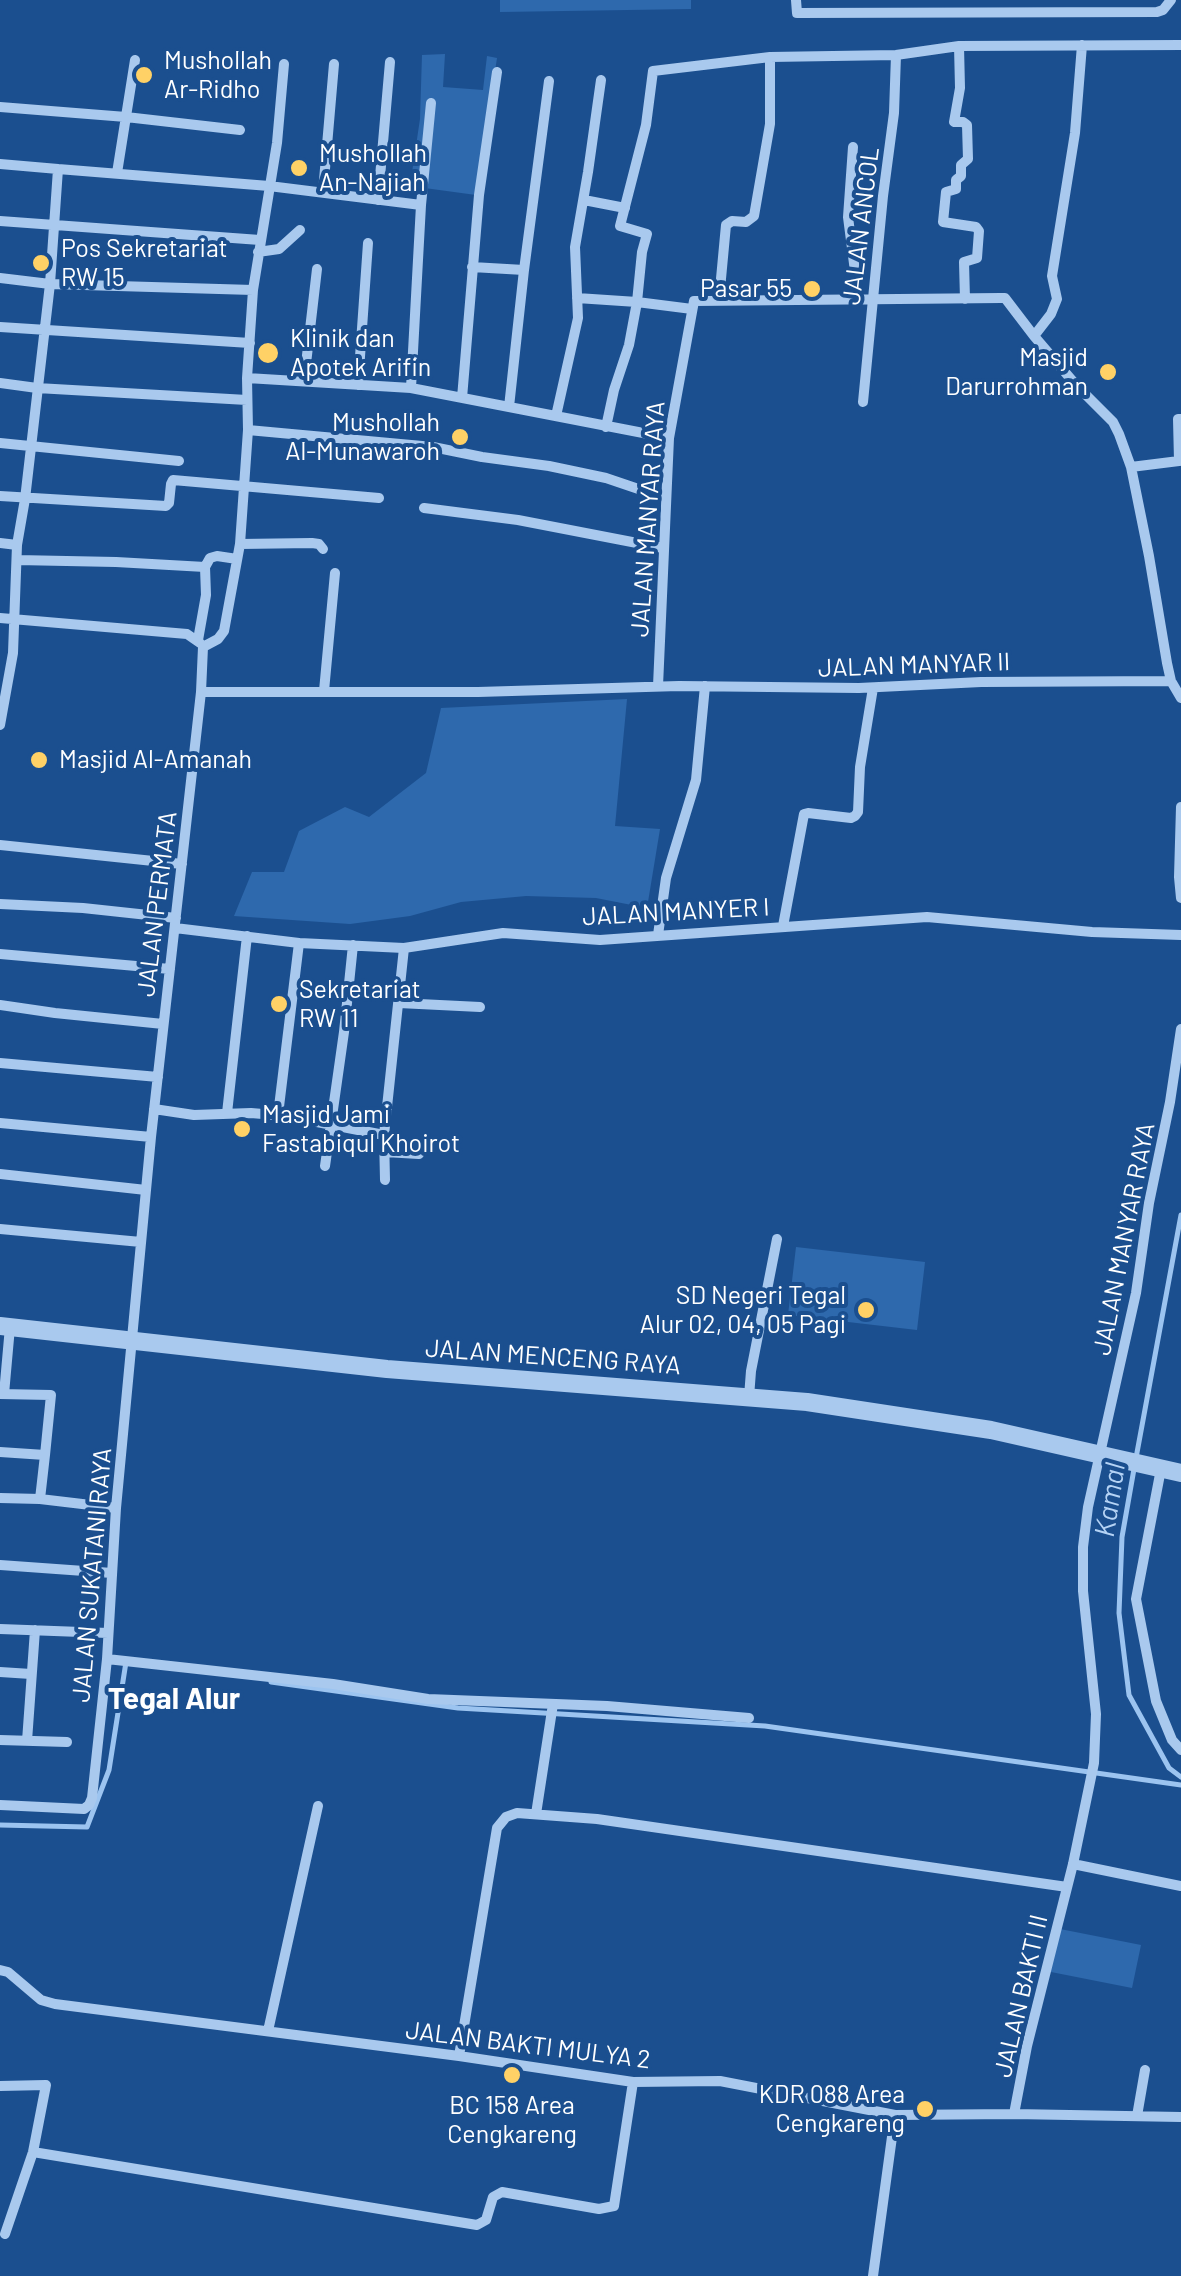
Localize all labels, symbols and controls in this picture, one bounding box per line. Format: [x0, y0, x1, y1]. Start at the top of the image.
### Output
place label: Mushollah Ar-Ridho [164, 46, 272, 105]
marker: Mushollah Ar-Ridho [133, 64, 155, 86]
place label: Mushollah An-Najiah [319, 139, 427, 198]
street label: JALAN ANCOL [836, 145, 886, 307]
marker: Mushollah An-Najiah [288, 157, 310, 179]
place label: Pos Sekretariat RW 15 [61, 234, 228, 293]
marker: Pos Sekretariat RW 15 [30, 252, 52, 274]
place label: Pasar 55 [700, 274, 792, 304]
marker: Pasar 55 [801, 278, 823, 300]
place label: Klinik dan Apotek Arifin [290, 324, 431, 383]
marker: Klinik dan Apotek Arifin [255, 340, 281, 366]
place label: Masjid Darurrohman [945, 343, 1088, 402]
marker: Masjid Darurrohman [1097, 361, 1119, 383]
street label: JALAN MANYAR RAYA [625, 400, 671, 638]
place label: Mushollah Al-Munawaroh [285, 408, 440, 467]
marker: Mushollah Al-Munawaroh [449, 426, 471, 448]
street label: JALAN MANYAR II [817, 647, 1011, 683]
place label: Masjid Al-Amanah [59, 745, 252, 775]
marker: Masjid Al-Amanah [28, 749, 50, 771]
street label: JALAN PERMATA [131, 810, 183, 998]
street label: JALAN MANYER I [582, 892, 770, 932]
place label: Sekretariat RW 11 [299, 975, 421, 1034]
marker: Sekretariat RW 11 [268, 993, 290, 1015]
place label: Masjid Jami Fastabiqul Khoirot [262, 1100, 460, 1159]
marker: Masjid Jami Fastabiqul Khoirot [231, 1118, 253, 1140]
street label: JALAN MANYAR RAYA [1087, 1120, 1161, 1358]
place label: SD Negeri Tegal Alur 02, 04, 05 Pagi [640, 1281, 846, 1340]
marker: SD Negeri Tegal Alur 02, 04, 05 Pagi [855, 1299, 877, 1321]
street label: JALAN MENCENG RAYA [424, 1333, 682, 1381]
street label: JALAN SUKATANI RAYA [66, 1447, 118, 1703]
water label: Kamal [1088, 1461, 1132, 1539]
district label: Tegal Alur [108, 1681, 240, 1717]
street label: JALAN BAKTI II [988, 1912, 1054, 2080]
street label: JALAN BAKTI MULYA 2 [404, 2015, 652, 2075]
marker: BC 158 Area Cengkareng [501, 2064, 523, 2086]
place label: KDR 088 Area Cengkareng [759, 2080, 905, 2139]
place label: BC 158 Area Cengkareng [447, 2091, 577, 2150]
marker: KDR 088 Area Cengkareng [914, 2098, 936, 2120]

